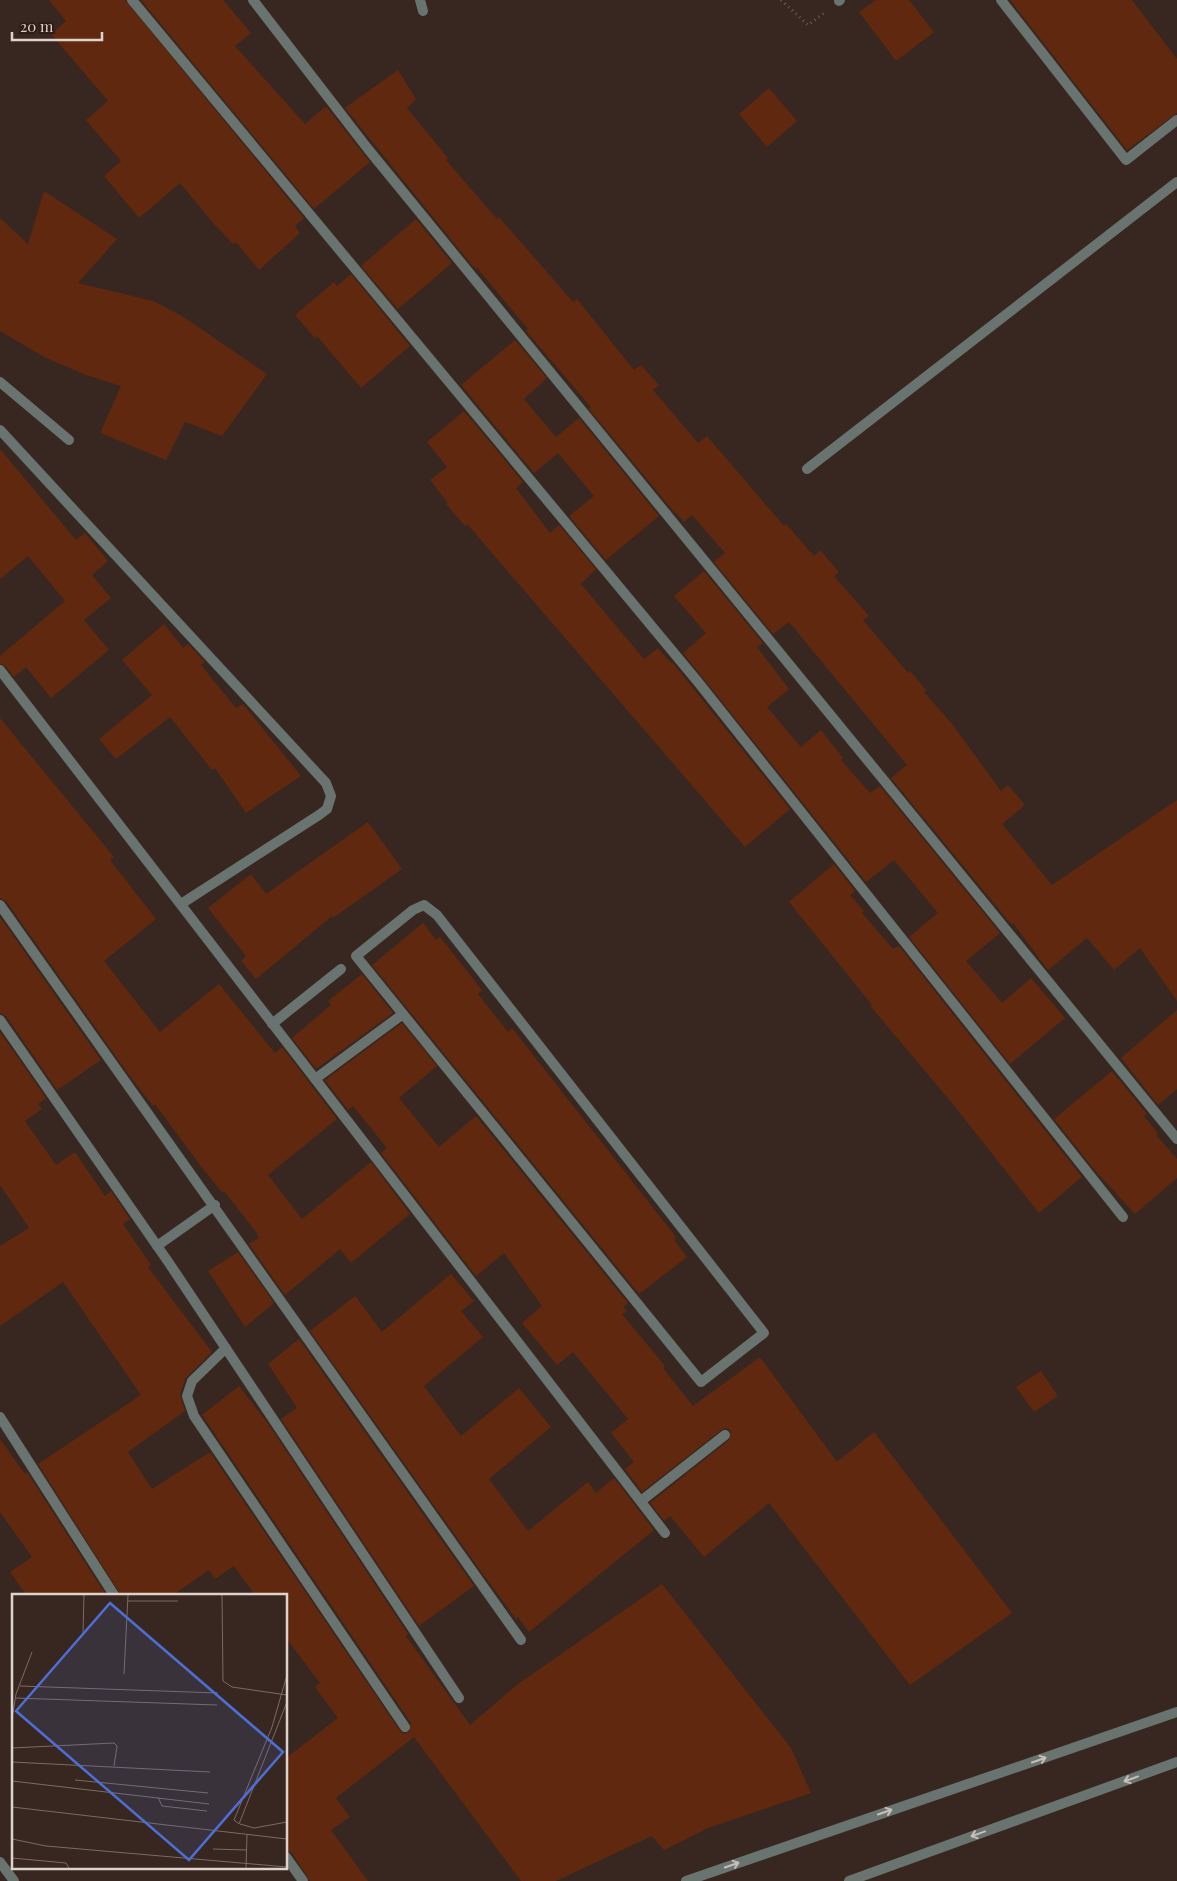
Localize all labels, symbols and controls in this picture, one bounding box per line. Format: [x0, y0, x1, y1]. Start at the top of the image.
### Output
scale bar [12, 10, 102, 42]
text: 20 m [20, 16, 54, 36]
inset map [12, 1594, 288, 1868]
one-way arrow [1031, 1754, 1047, 1764]
one-way arrow [1124, 1775, 1139, 1784]
one-way arrow [877, 1807, 893, 1817]
one-way arrow [971, 1830, 986, 1839]
one-way arrow [723, 1860, 739, 1869]

